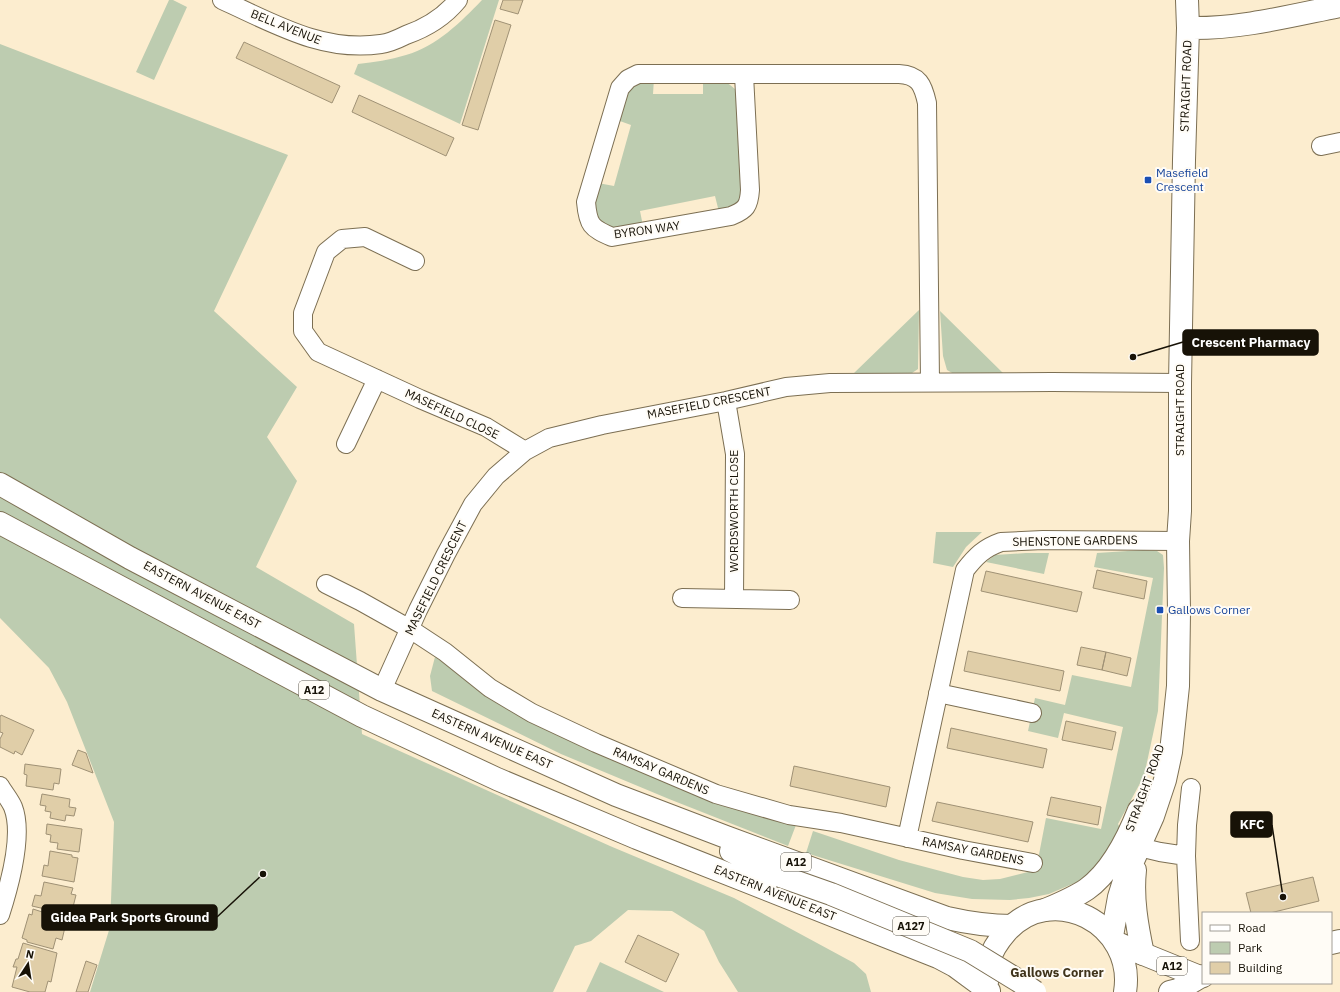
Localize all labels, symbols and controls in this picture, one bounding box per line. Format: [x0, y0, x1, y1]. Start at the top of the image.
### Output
street label: BELL AVENUE [249, 6, 324, 48]
street label: STRAIGHT ROAD [1176, 40, 1195, 132]
place label: Masefield Crescent [1156, 165, 1208, 194]
marker: Masefield Crescent [1143, 175, 1153, 185]
street label: BYRON WAY [613, 217, 681, 242]
callout: Crescent Pharmacy [1183, 330, 1318, 355]
text: Crescent Pharmacy [1192, 334, 1310, 351]
street label: STRAIGHT ROAD [1172, 364, 1187, 456]
street label: MASEFIELD CRESCENT [646, 383, 772, 422]
street label: MASEFIELD CLOSE [403, 385, 502, 442]
street label: WORDSWORTH CLOSE [726, 450, 741, 572]
street label: MASEFIELD CRESCENT [401, 518, 470, 638]
street label: SHENSTONE GARDENS [1012, 532, 1138, 549]
street label: EASTERN AVENUE EAST [141, 557, 264, 632]
place label: Gallows Corner [1168, 602, 1251, 617]
marker: Gallows Corner [1155, 605, 1165, 615]
road number: A12 [299, 681, 329, 699]
street label: EASTERN AVENUE EAST [429, 705, 555, 772]
street label: STRAIGHT ROAD [1122, 742, 1167, 834]
street label: RAMSAY GARDENS [611, 743, 712, 798]
callout: KFC [1231, 812, 1272, 837]
text: KFC [1240, 816, 1265, 833]
street label: RAMSAY GARDENS [921, 833, 1025, 868]
road number: A12 [781, 853, 811, 871]
street label: EASTERN AVENUE EAST [712, 861, 839, 924]
callout: Gidea Park Sports Ground [42, 905, 217, 930]
text: Gidea Park Sports Ground [51, 909, 209, 926]
legend [1202, 912, 1332, 984]
road number: A127 [893, 917, 929, 935]
text: Road [1238, 920, 1266, 935]
text: Park [1238, 940, 1263, 955]
north arrow [8, 944, 48, 984]
text: N [25, 947, 35, 962]
road number: A12 [1157, 957, 1187, 975]
text: Building [1238, 960, 1283, 975]
district label: Gallows Corner [1010, 964, 1104, 981]

